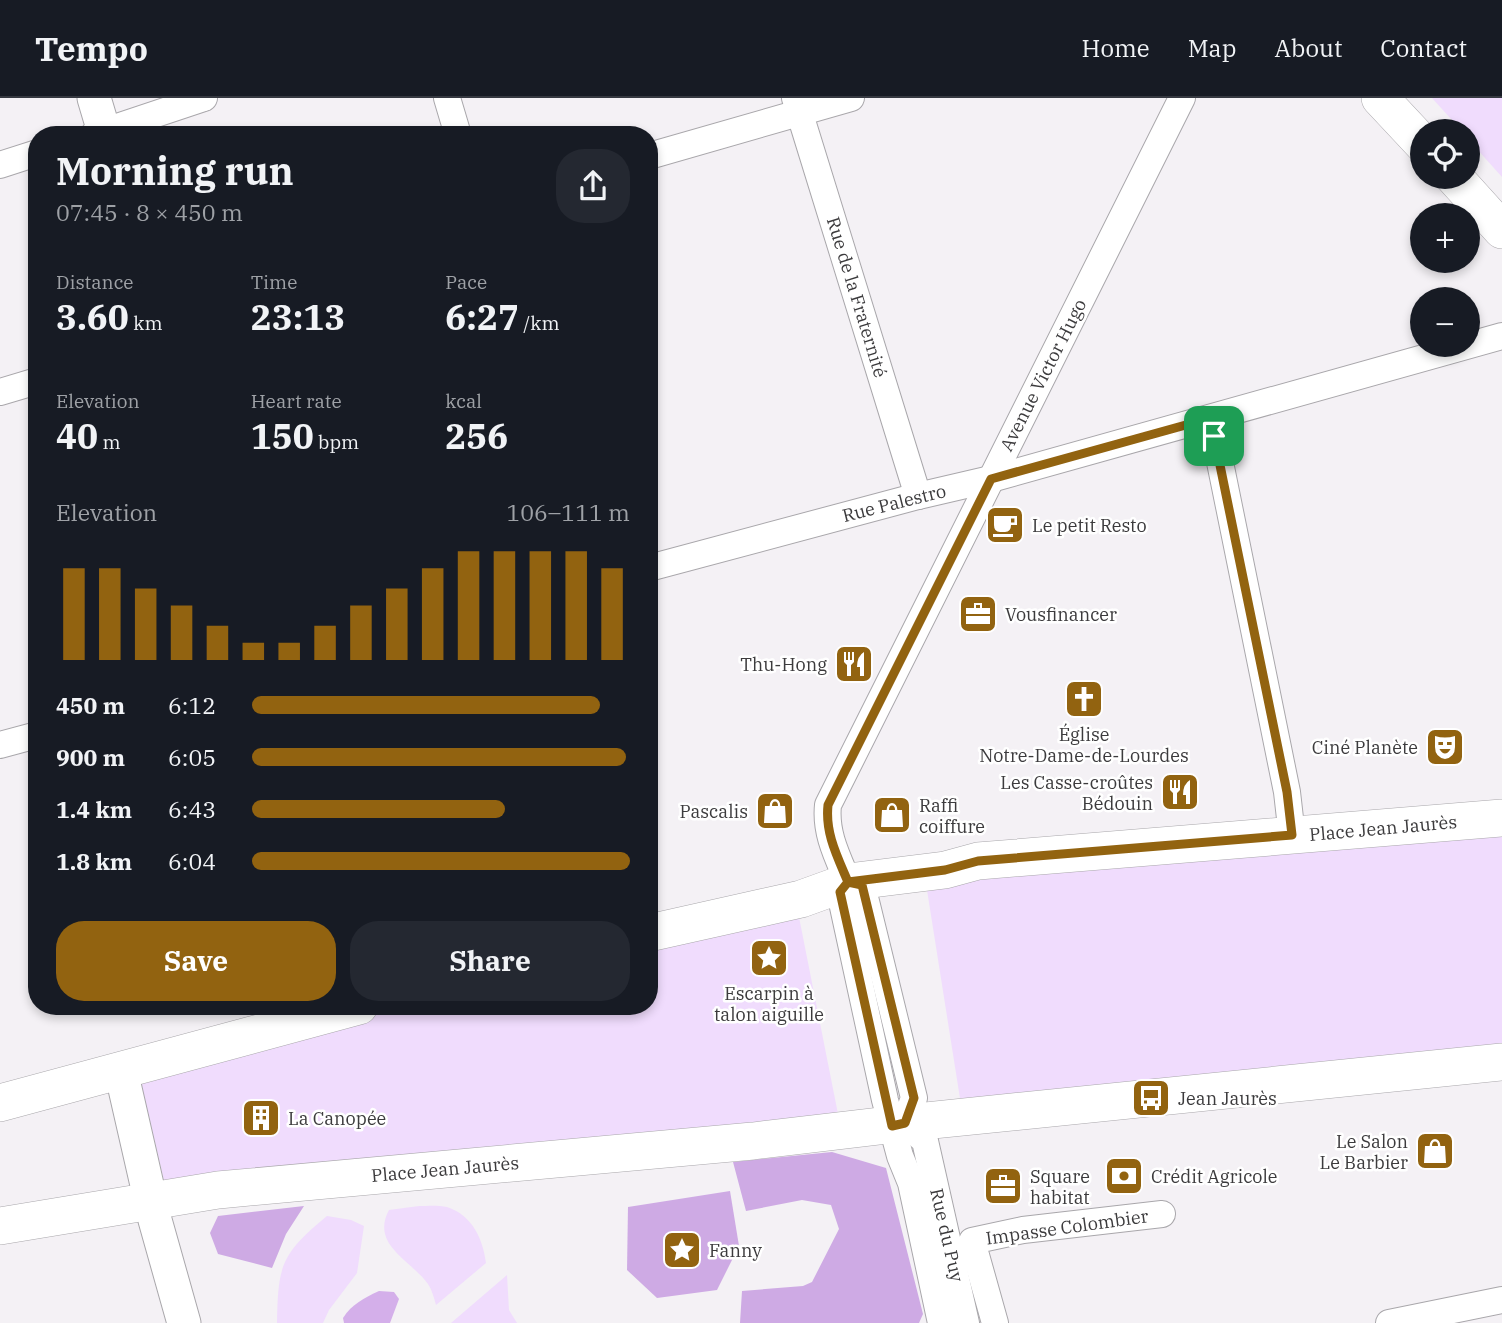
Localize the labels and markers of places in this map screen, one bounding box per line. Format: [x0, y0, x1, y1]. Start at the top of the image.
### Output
pin [1184, 406, 1244, 466]
cafe icon: Le petit Resto [984, 504, 1026, 546]
place label: Le petit Resto [1032, 514, 1147, 537]
office icon: Vousfinancer [957, 593, 999, 635]
place label: Vousfinancer [1005, 603, 1117, 626]
restaurant icon: Thu-Hong [833, 643, 875, 685]
place label: Thu-Hong [740, 653, 827, 676]
church icon: Église Notre-Dame-de-Lourdes [1063, 678, 1105, 720]
place label: Église Notre-Dame-de-Lourdes [979, 723, 1189, 767]
theatre icon: Ciné Planète [1424, 726, 1466, 768]
place label: Ciné Planète [1312, 736, 1418, 759]
place label: Les Casse-croûtes Bédouin [1000, 771, 1153, 815]
restaurant icon: Les Casse-croûtes Bédouin [1159, 771, 1201, 813]
shop icon: Pascalis [754, 790, 796, 832]
shop icon: Raffi coiffure [871, 794, 913, 836]
place label: Raffi coiffure [919, 794, 985, 838]
place label: Pascalis [679, 800, 748, 823]
place icon: Escarpin à talon aiguille [748, 937, 790, 979]
place label: Escarpin à talon aiguille [714, 982, 824, 1026]
bus stop icon: Jean Jaurès [1130, 1077, 1172, 1119]
place label: Jean Jaurès [1178, 1087, 1277, 1110]
building icon: La Canopée [240, 1097, 282, 1139]
place label: La Canopée [288, 1107, 386, 1130]
place label: Le Salon Le Barbier [1320, 1130, 1408, 1174]
shop icon: Le Salon Le Barbier [1414, 1130, 1456, 1172]
bank icon: Crédit Agricole [1103, 1155, 1145, 1197]
office icon: Square habitat [982, 1165, 1024, 1207]
place label: Square habitat [1030, 1165, 1090, 1209]
place label: Crédit Agricole [1151, 1165, 1277, 1188]
place icon: Fanny [661, 1229, 703, 1271]
place label: Fanny [709, 1239, 762, 1262]

